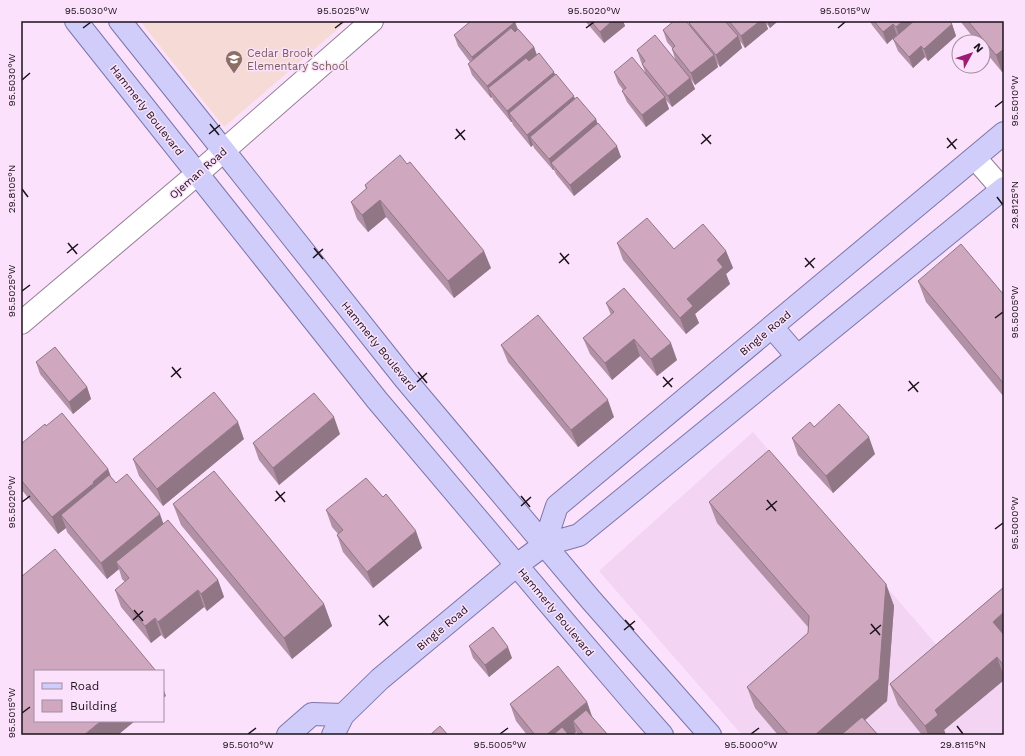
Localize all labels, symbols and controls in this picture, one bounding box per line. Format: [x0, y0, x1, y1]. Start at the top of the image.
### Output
text: 95.5030°W [65, 5, 118, 16]
text: 95.5025°W [317, 5, 370, 16]
text: 95.5020°W [568, 5, 621, 16]
text: 95.5015°W [820, 5, 871, 16]
north arrow [951, 34, 991, 74]
text: N [971, 41, 986, 55]
place label: Cedar Brook Elementary School [247, 47, 349, 73]
school or university icon: Cedar Brook Elementary School [224, 49, 244, 74]
text: 95.5030°W [6, 53, 17, 106]
street label: Hammerly Boulevard [107, 62, 186, 158]
text: 95.5010°W [1009, 75, 1020, 127]
street label: Ojeman Road [167, 145, 230, 202]
text: 29.8105°N [6, 165, 17, 213]
text: 29.8125°N [1009, 181, 1020, 229]
text: 95.5025°W [6, 264, 17, 317]
text: 95.5005°W [1009, 285, 1020, 338]
street label: Hammerly Boulevard [338, 299, 419, 394]
street label: Bingle Road [737, 308, 794, 359]
text: 95.5020°W [6, 475, 17, 528]
text: 95.5000°W [1009, 496, 1020, 550]
street label: Hammerly Boulevard [515, 565, 596, 659]
street label: Bingle Road [414, 603, 471, 654]
legend [34, 670, 164, 722]
text: Road [70, 679, 99, 693]
text: 95.5015°W [6, 687, 17, 738]
text: Building [70, 699, 117, 713]
text: 95.5010°W [222, 739, 274, 750]
text: 95.5005°W [474, 739, 527, 750]
text: 95.5000°W [724, 739, 778, 750]
text: 29.8115°N [940, 739, 986, 750]

